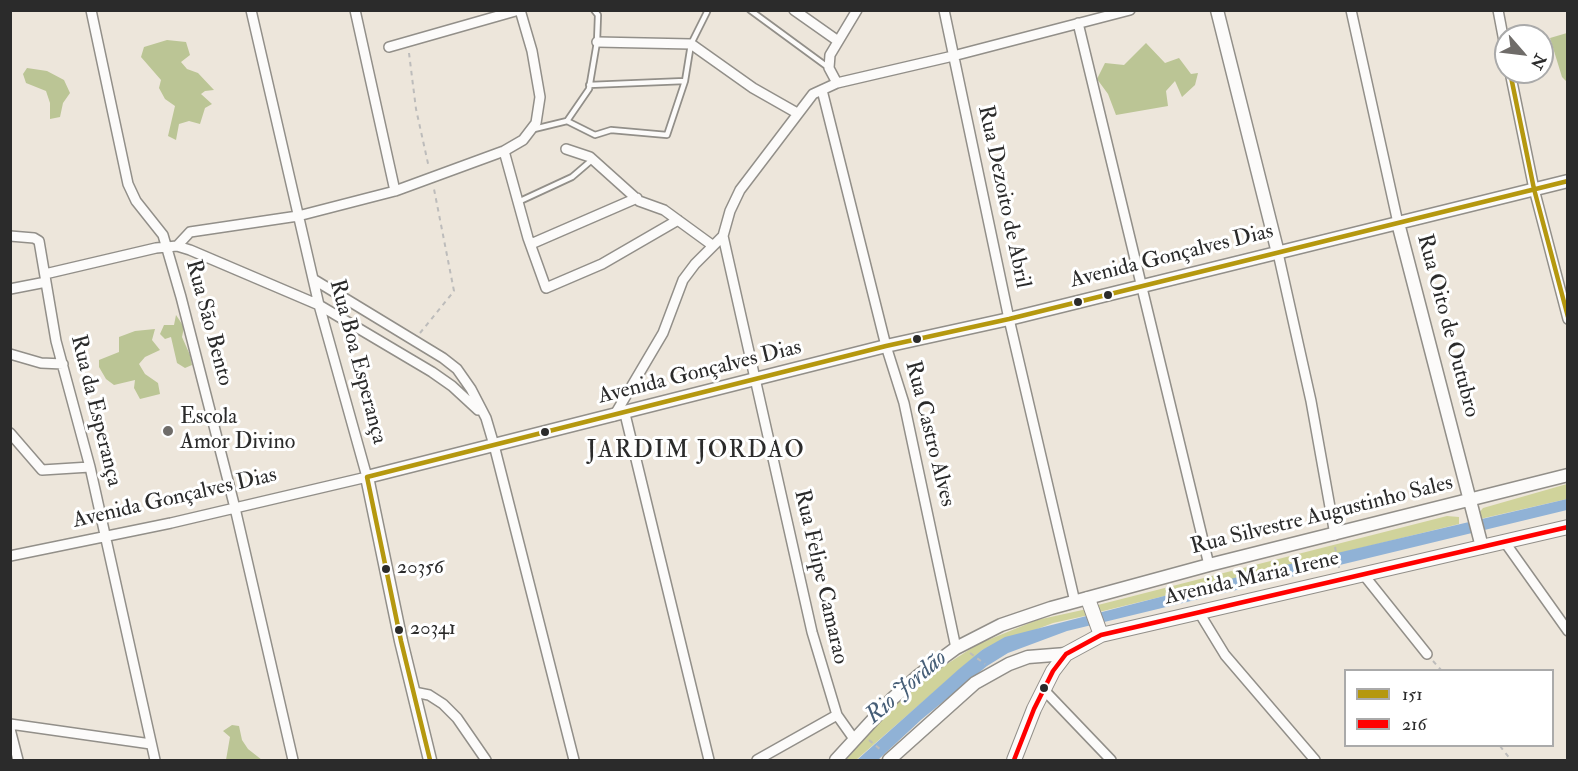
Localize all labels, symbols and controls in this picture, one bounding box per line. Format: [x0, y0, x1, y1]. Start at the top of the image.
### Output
north arrow [1494, 24, 1554, 84]
text: N [1526, 50, 1550, 73]
street label: Rua Dezoito de Abril [971, 103, 1035, 291]
street label: Avenida Gonçalves Dias [1068, 219, 1276, 295]
street label: Rua Oito de Outubro [1410, 232, 1484, 420]
street label: Rua São Bento [178, 257, 238, 389]
street label: Rua Boa Esperança [322, 277, 392, 447]
unlabelled marker [1102, 289, 1114, 301]
unlabelled marker [1072, 296, 1084, 308]
street label: Rua da Esperança [63, 332, 127, 490]
unlabelled marker [911, 333, 923, 345]
street label: Avenida Gonçalves Dias [596, 335, 804, 411]
street label: Rua Castro Alves [898, 358, 960, 510]
place label: Escola Amor Divino [180, 405, 295, 457]
marker: Escola Amor Divino [161, 424, 175, 438]
unlabelled marker [539, 426, 551, 438]
district label: JARDIM JORDAO [587, 438, 805, 466]
street label: Avenida Gonçalves Dias [71, 463, 279, 535]
street label: Rua Silvestre Augustinho Sales [1188, 471, 1456, 561]
street label: Rua Felipe Camarao [787, 487, 853, 667]
street label: Avenida Maria Irene [1162, 546, 1342, 612]
place label: 20356 [397, 557, 444, 581]
marker: 20356 [380, 563, 392, 575]
place label: 20341 [410, 618, 456, 642]
marker: 20341 [393, 624, 405, 636]
water label: Rio Jordão [860, 645, 954, 731]
legend [1344, 669, 1554, 747]
unlabelled marker [1038, 682, 1050, 694]
text: 151 [1402, 683, 1423, 706]
text: 216 [1402, 713, 1427, 736]

